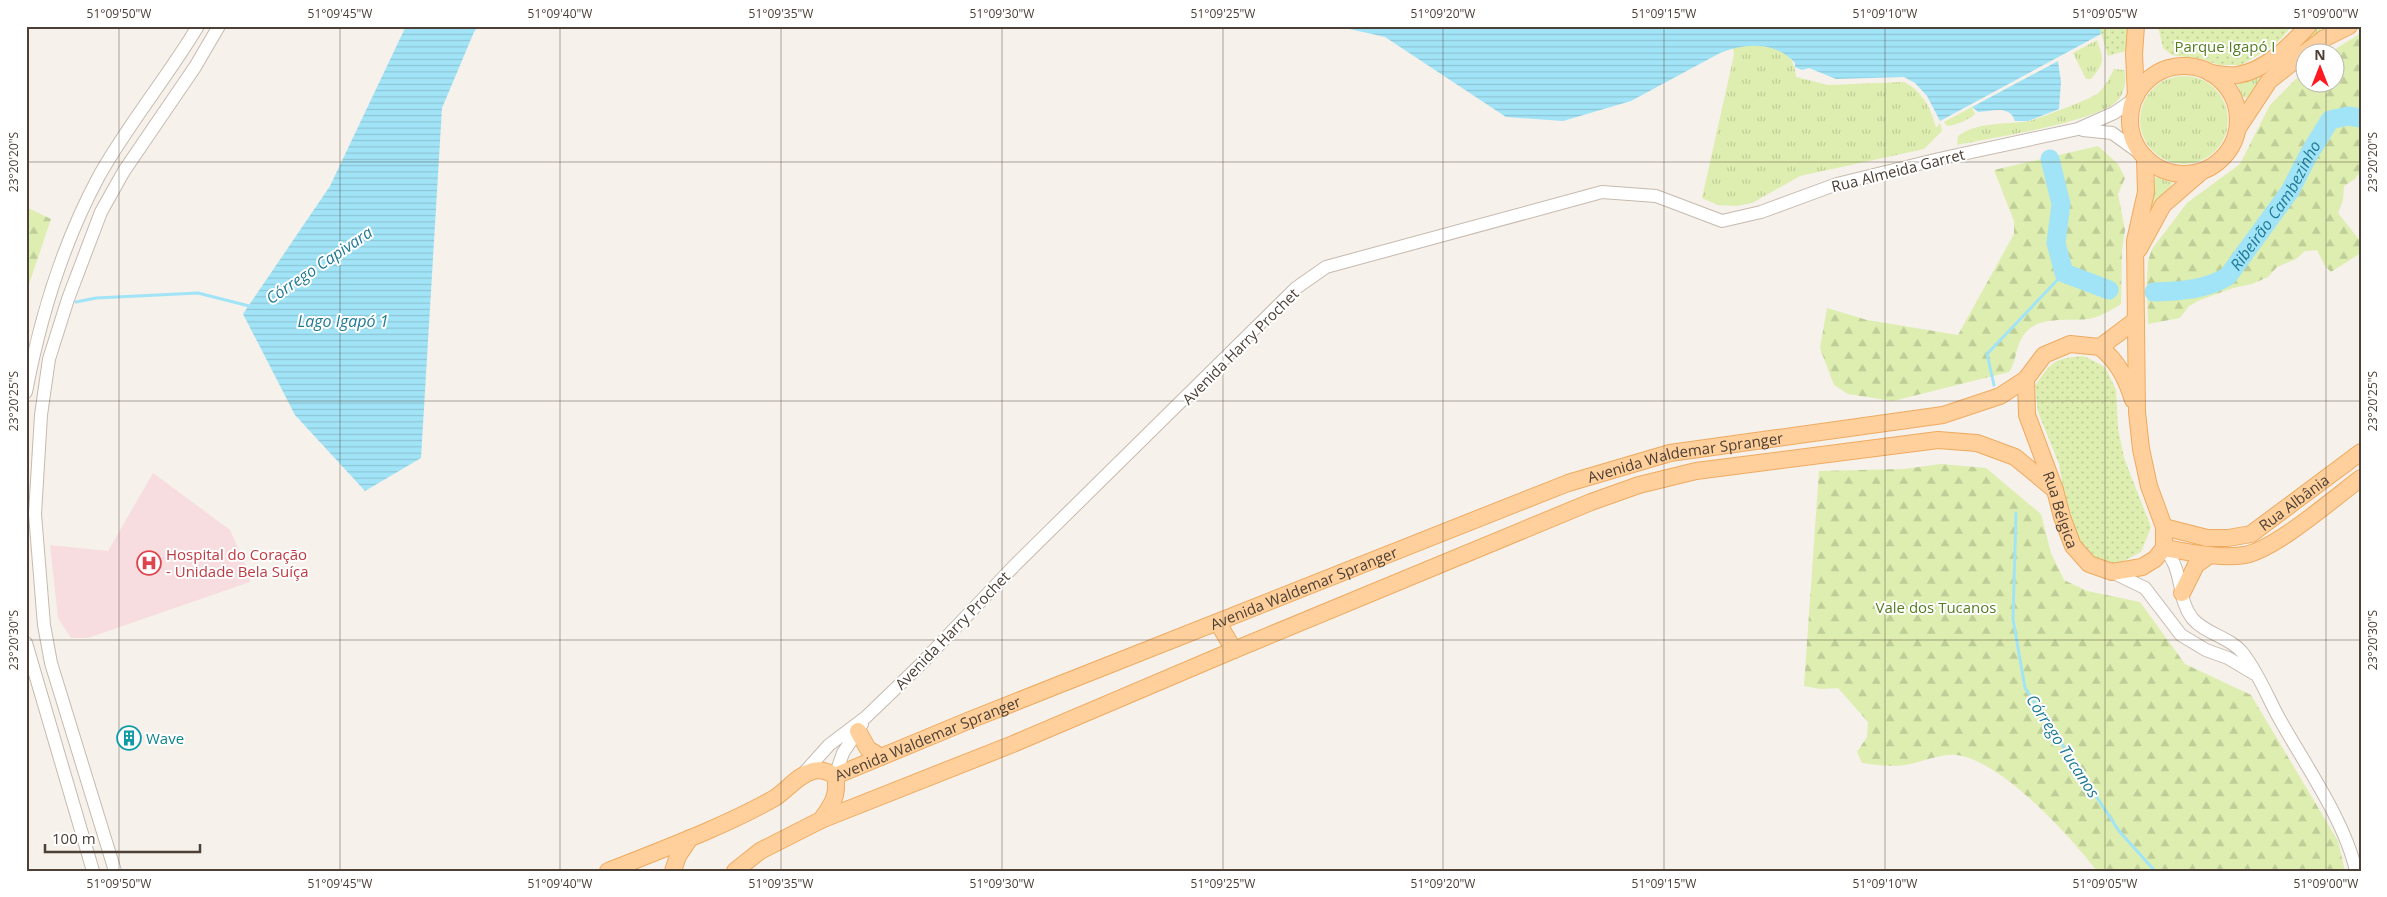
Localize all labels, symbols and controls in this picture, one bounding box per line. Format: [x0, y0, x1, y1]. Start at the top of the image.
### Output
text: 51°09'50"W [87, 5, 151, 22]
text: 51°09'45"W [308, 5, 372, 22]
text: 51°09'40"W [528, 5, 592, 22]
text: 51°09'35"W [749, 5, 813, 22]
text: 51°09'30"W [970, 5, 1034, 22]
text: 51°09'25"W [1191, 5, 1255, 22]
text: 51°09'20"W [1411, 5, 1475, 22]
text: 51°09'15"W [1632, 5, 1696, 22]
text: 51°09'10"W [1853, 5, 1917, 22]
text: 51°09'05"W [2073, 5, 2137, 22]
text: 51°09'00"W [2294, 5, 2358, 22]
park label: Parque Igapó I [2174, 36, 2276, 56]
north arrow [2294, 42, 2344, 92]
text: N [2314, 45, 2326, 64]
text: 23°20'20"S [5, 132, 22, 192]
text: 23°20'20"S [2364, 132, 2381, 192]
water label: Ribeirão Cambezinho [2225, 136, 2326, 275]
street label: Rua Almeida Garret [1829, 144, 1967, 196]
water label: Córrego Capivara [261, 221, 377, 309]
street label: Avenida Harry Prochet [1177, 283, 1303, 409]
water label: Lago Igapó 1 [297, 310, 389, 332]
text: 23°20'25"S [5, 371, 22, 431]
text: 23°20'25"S [2364, 371, 2381, 431]
street label: Avenida Waldemar Spranger [1585, 427, 1784, 487]
street label: Rua Bélgica [2039, 468, 2083, 551]
street label: Rua Albânia [2255, 469, 2333, 535]
street label: Avenida Waldemar Spranger [1207, 542, 1400, 634]
place label: Hospital do Coração - Unidade Bela Suíça [166, 544, 309, 581]
hospital icon: Hospital do Coração - Unidade Bela Suíça [136, 550, 162, 576]
street label: Avenida Harry Prochet [890, 567, 1014, 693]
park label: Vale dos Tucanos [1876, 597, 1996, 617]
text: 23°20'30"S [5, 610, 22, 670]
text: 23°20'30"S [2364, 610, 2381, 670]
water label: Córrego Tucanos [2021, 690, 2105, 802]
street label: Avenida Waldemar Spranger [831, 691, 1024, 785]
building icon: Wave [116, 725, 142, 751]
place label: Wave [146, 728, 184, 748]
scale bar [45, 822, 200, 854]
text: 100 m [52, 828, 96, 848]
text: 51°09'50"W [87, 875, 151, 892]
text: 51°09'45"W [308, 875, 372, 892]
text: 51°09'40"W [528, 875, 592, 892]
text: 51°09'35"W [749, 875, 813, 892]
text: 51°09'30"W [970, 875, 1034, 892]
text: 51°09'25"W [1191, 875, 1255, 892]
text: 51°09'20"W [1411, 875, 1475, 892]
text: 51°09'15"W [1632, 875, 1696, 892]
text: 51°09'10"W [1853, 875, 1917, 892]
text: 51°09'05"W [2073, 875, 2137, 892]
text: 51°09'00"W [2294, 875, 2358, 892]

